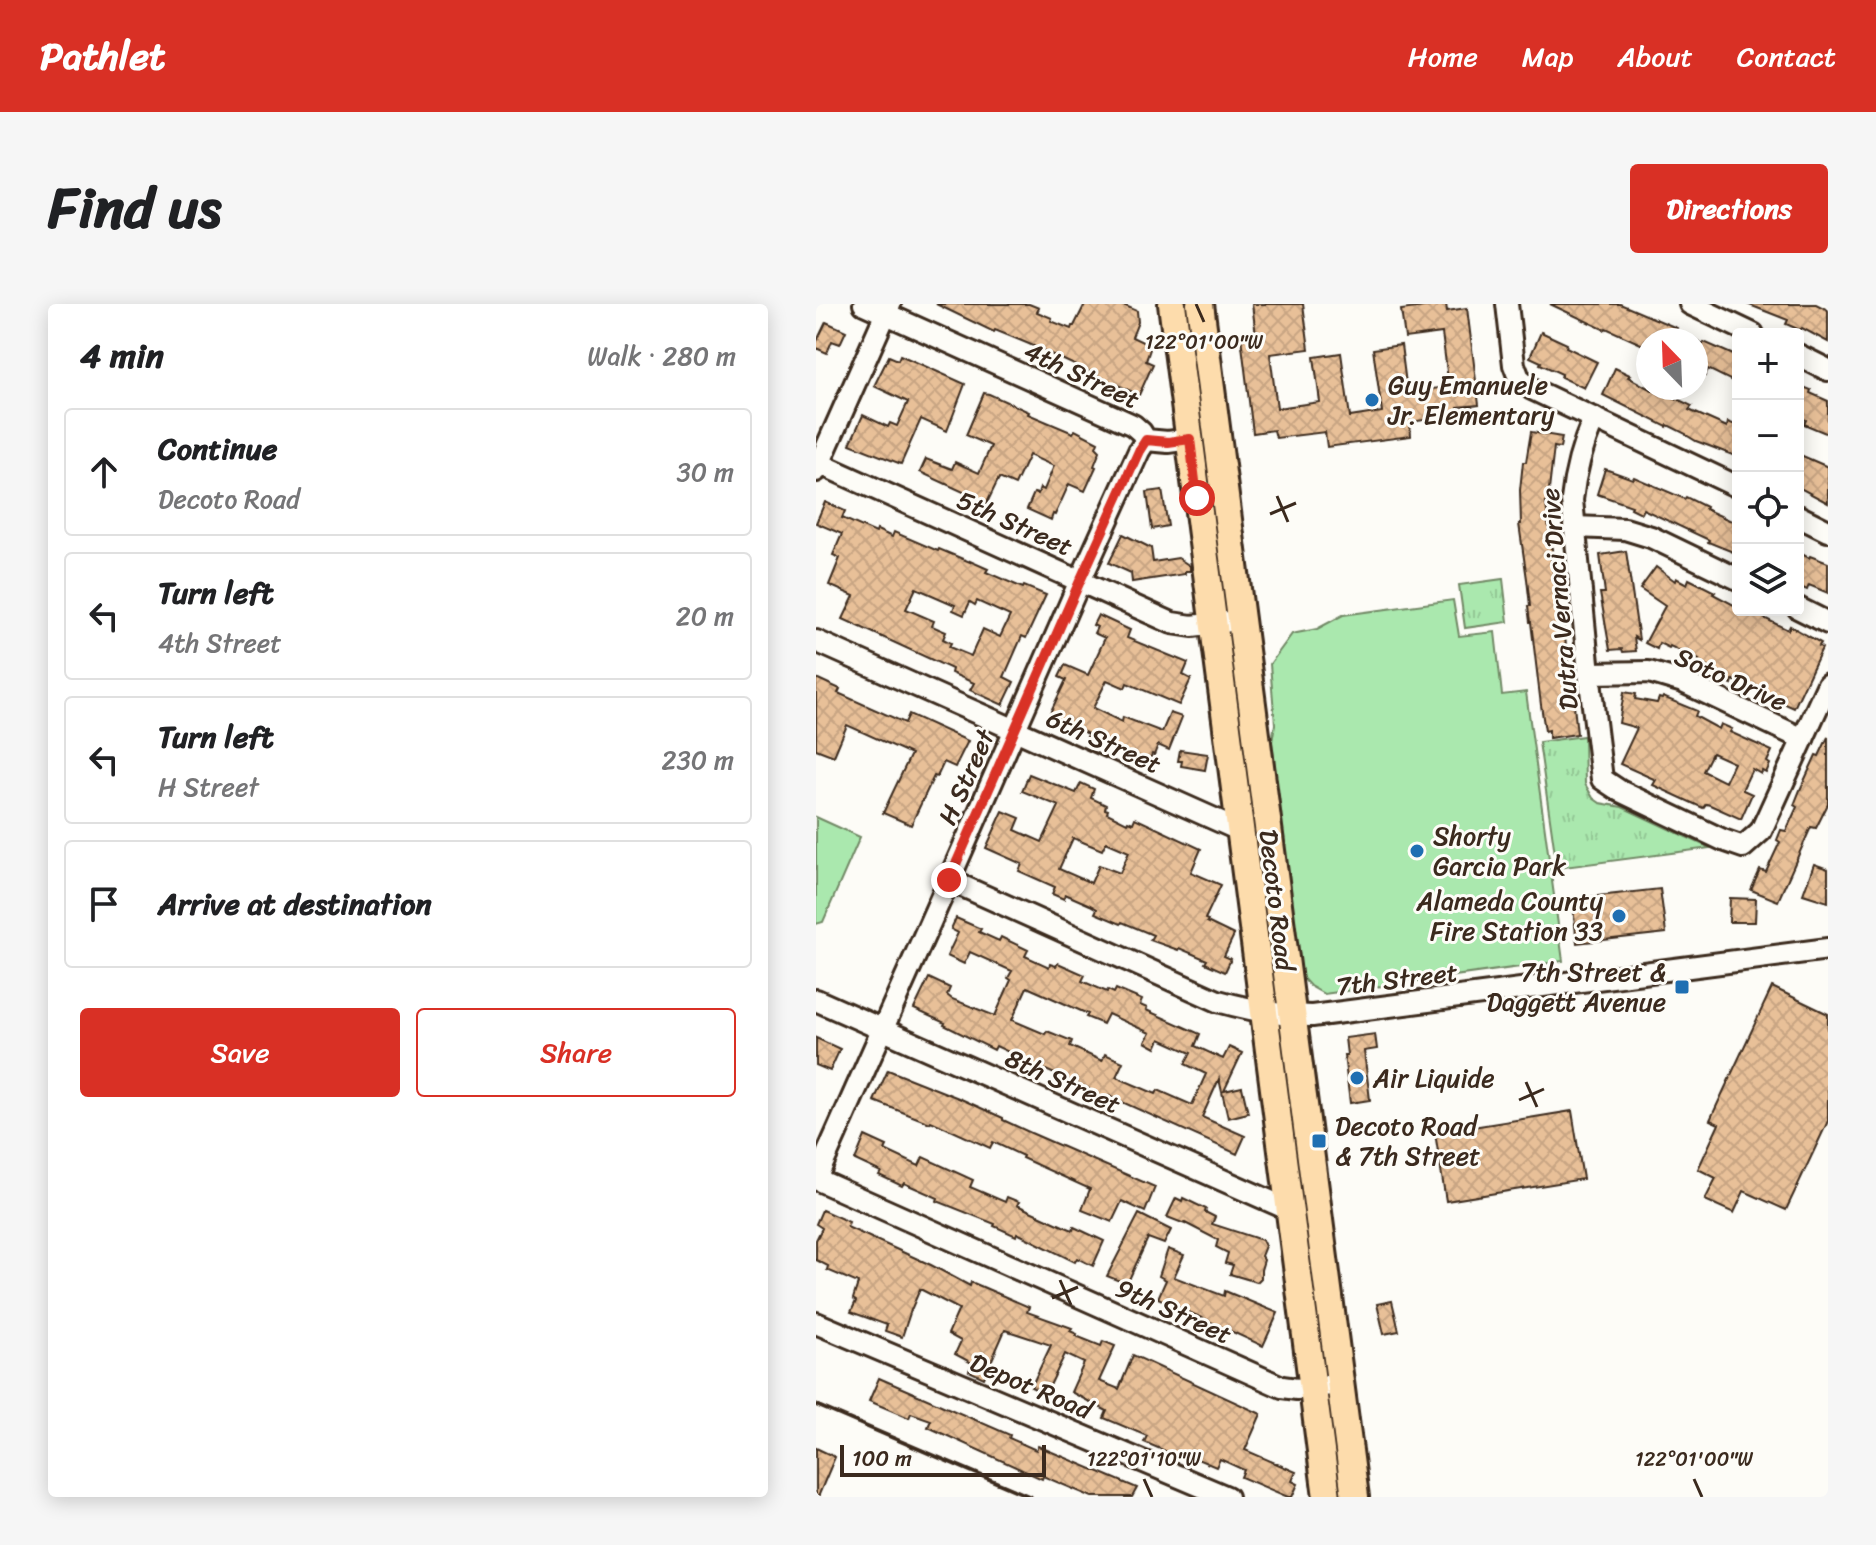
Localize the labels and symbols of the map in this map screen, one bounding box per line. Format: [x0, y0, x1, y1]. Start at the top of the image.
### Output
text: 122°01'00"W [1145, 325, 1264, 360]
street label: 4th Street [1016, 328, 1148, 422]
north arrow [1636, 328, 1708, 400]
place label: Guy Emanuele Jr. Elementary [1387, 362, 1555, 438]
marker: Guy Emanuele Jr. Elementary [1363, 391, 1381, 409]
street label: 5th Street [949, 477, 1081, 569]
route start [1179, 480, 1215, 516]
street label: Dutra Vernaci Drive [1526, 486, 1592, 712]
street label: Soto Drive [1667, 634, 1795, 724]
street label: 6th Street [1039, 695, 1169, 787]
street label: H Street [925, 720, 1008, 832]
place label: Shorty Garcia Park [1433, 813, 1566, 889]
street label: Decoto Road [1246, 827, 1309, 975]
marker: Shorty Garcia Park [1408, 842, 1426, 860]
route end [931, 862, 967, 898]
place label: Alameda County Fire Station 33 [1416, 878, 1604, 954]
marker: Alameda County Fire Station 33 [1610, 907, 1628, 925]
street label: 7th Street [1334, 949, 1460, 1009]
place label: 7th Street & Daggett Avenue [1487, 949, 1666, 1025]
marker: 7th Street & Daggett Avenue [1673, 978, 1691, 996]
street label: 8th Street [997, 1035, 1129, 1127]
place label: Air Liquide [1372, 1055, 1495, 1101]
marker: Air Liquide [1348, 1069, 1366, 1087]
place label: Decoto Road & 7th Street [1335, 1103, 1480, 1179]
marker: Decoto Road & 7th Street [1310, 1132, 1328, 1150]
street label: 9th Street [1108, 1265, 1240, 1357]
street label: Depot Road [962, 1340, 1102, 1433]
scale bar [840, 1441, 1046, 1477]
text: 122°01'10"W [1087, 1442, 1201, 1477]
text: 122°01'00"W [1635, 1442, 1754, 1477]

